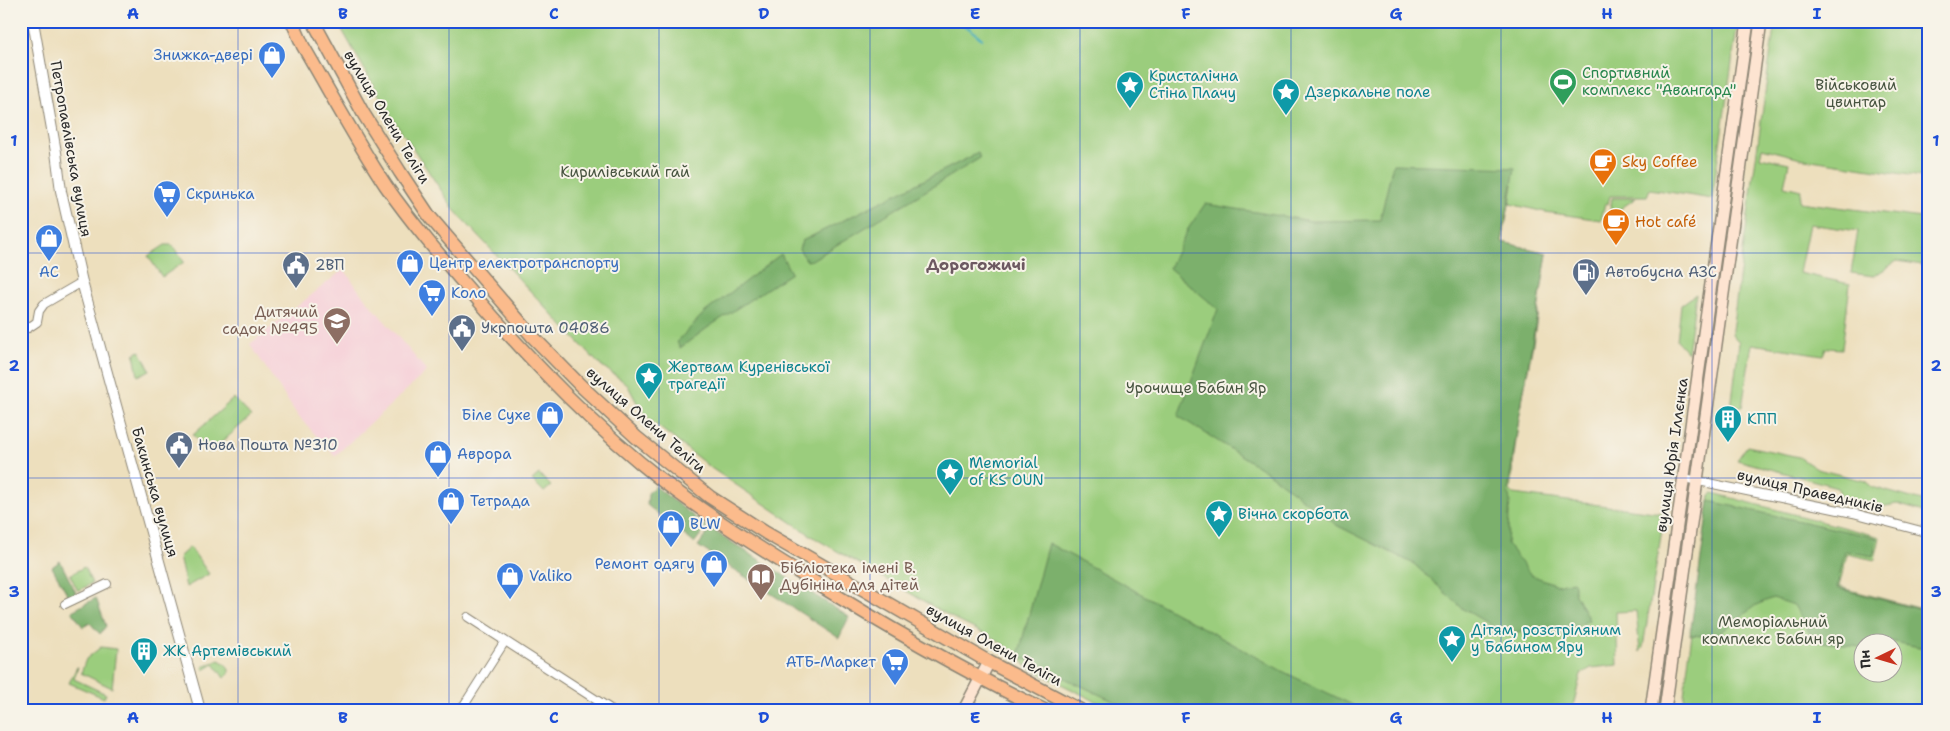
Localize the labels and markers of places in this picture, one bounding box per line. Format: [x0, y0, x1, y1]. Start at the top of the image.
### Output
shop icon: Знижка-двері [257, 40, 287, 79]
place label: Знижка-двері [153, 45, 253, 65]
place label: Спортивний комплекс "Авангард" [1582, 63, 1736, 100]
place label: Кристалічна Стіна Плачу [1149, 66, 1239, 103]
sports icon: Спортивний комплекс "Авангард" [1548, 67, 1578, 106]
place icon: Кристалічна Стіна Плачу [1115, 70, 1145, 109]
place icon: Дзеркальне поле [1271, 77, 1301, 116]
place label: Дзеркальне поле [1305, 82, 1430, 102]
cafe icon: Sky Coffee [1588, 147, 1618, 186]
place label: Sky Coffee [1622, 152, 1698, 172]
supermarket icon: Скринька [152, 179, 182, 218]
place label: Скринька [186, 184, 255, 204]
cafe icon: Hot café [1601, 207, 1631, 246]
place label: Hot café [1635, 212, 1696, 232]
shop icon: АС [34, 223, 64, 262]
shop icon: Центр електротранспорту [395, 248, 425, 287]
public building icon: 2ВП [281, 250, 311, 289]
place label: Центр електротранспорту [429, 253, 619, 273]
place label: 2ВП [315, 255, 344, 275]
fuel station icon: Автобусна АЗС [1571, 257, 1601, 296]
place label: АС [39, 262, 59, 282]
place label: Автобусна АЗС [1605, 262, 1717, 282]
supermarket icon: Коло [417, 278, 447, 317]
place label: Коло [451, 283, 486, 303]
place label: Дитячий садок №495 [222, 302, 318, 339]
school or university icon: Дитячий садок №495 [322, 306, 352, 345]
public building icon: Укрпошта 04086 [447, 313, 477, 352]
place label: Укрпошта 04086 [481, 318, 610, 338]
place label: Жертвам Куренівської трагедії [668, 357, 830, 394]
place icon: Жертвам Куренівської трагедії [634, 361, 664, 400]
shop icon: Біле Сухе [535, 400, 565, 439]
building icon: КПП [1713, 404, 1743, 443]
place label: Біле Сухе [462, 405, 531, 425]
place label: КПП [1747, 409, 1777, 429]
public building icon: Нова Пошта №310 [164, 430, 194, 469]
place label: Нова Пошта №310 [198, 435, 338, 455]
shop icon: Аврора [423, 439, 453, 478]
place label: Аврора [457, 444, 512, 464]
place label: Memorial of KS OUN [969, 453, 1044, 490]
place icon: Memorial of KS OUN [935, 457, 965, 496]
shop icon: Тетрада [436, 486, 466, 525]
place label: Тетрада [470, 491, 531, 511]
place icon: Вічна скорбота [1204, 499, 1234, 538]
place label: Вічна скорбота [1238, 504, 1350, 524]
shop icon: BLW [656, 509, 686, 548]
place label: BLW [690, 514, 721, 534]
shop icon: Ремонт одягу [699, 549, 729, 588]
place label: Ремонт одягу [595, 554, 695, 574]
place label: Бібліотека імені В. Дубініна для дітей [780, 558, 919, 595]
shop icon: Valiko [495, 561, 525, 600]
library icon: Бібліотека імені В. Дубініна для дітей [746, 562, 776, 601]
place label: Valiko [529, 566, 572, 586]
place label: Дітям, розстріляним у Бабином Яру [1471, 620, 1621, 657]
place icon: Дітям, розстріляним у Бабином Яру [1437, 624, 1467, 663]
building icon: ЖК Артемівський [129, 636, 159, 675]
place label: ЖК Артемівський [163, 641, 292, 661]
supermarket icon: АТБ-Маркет [880, 647, 910, 686]
place label: АТБ-Маркет [786, 652, 876, 672]

